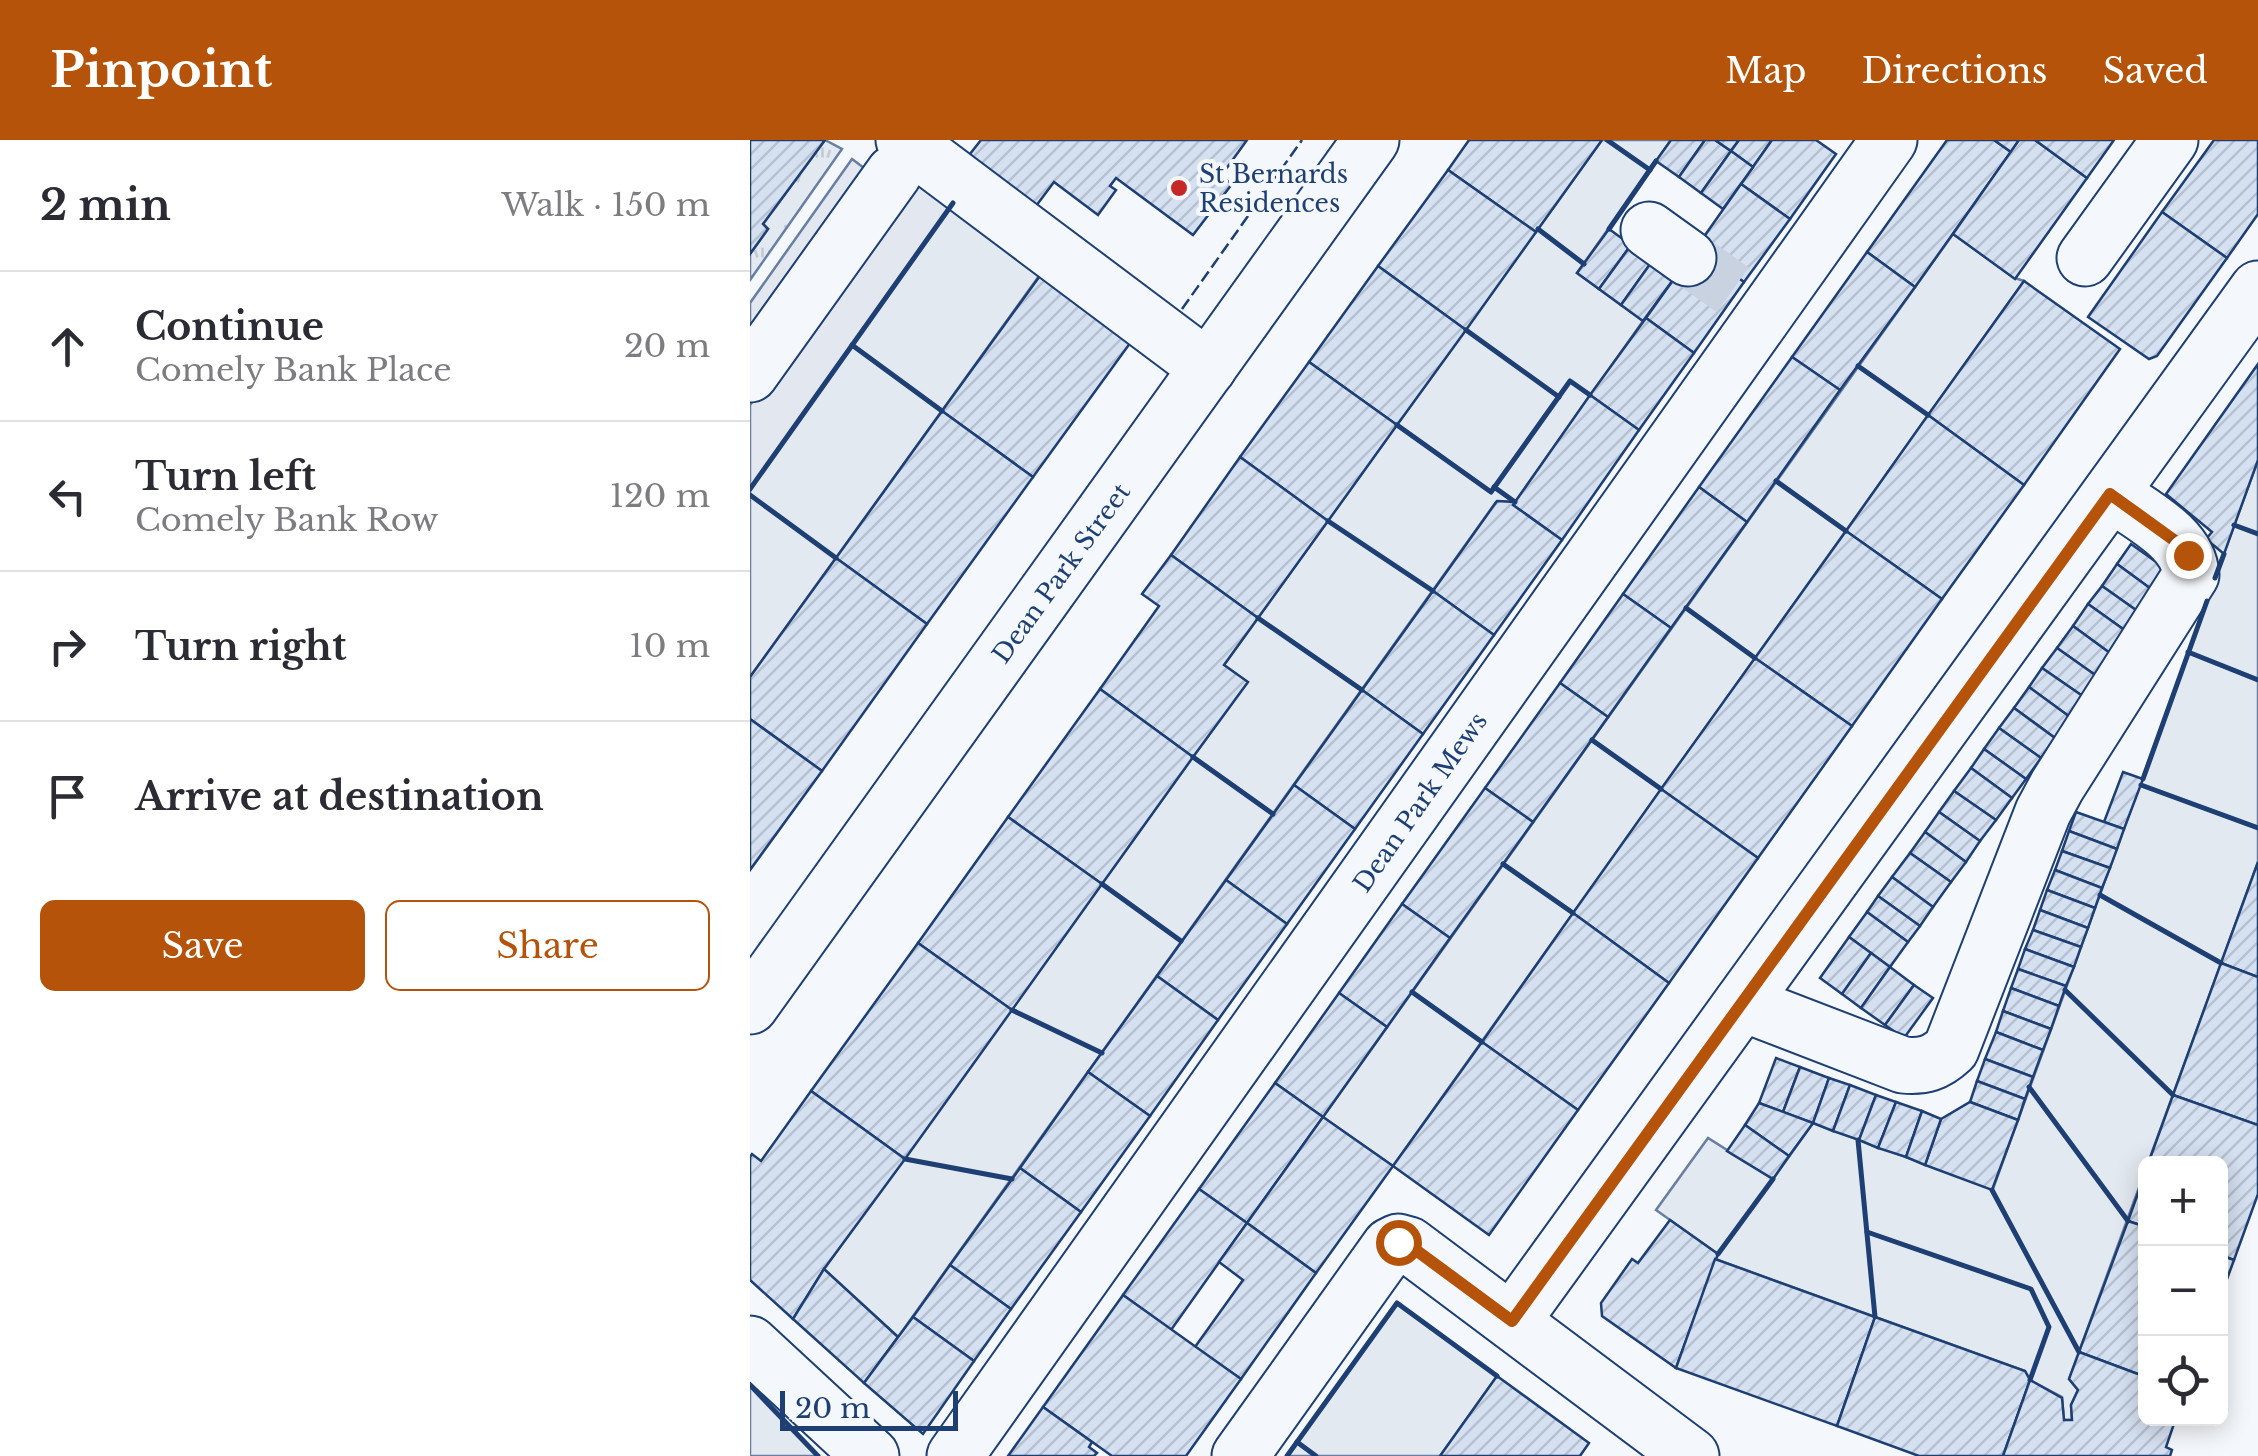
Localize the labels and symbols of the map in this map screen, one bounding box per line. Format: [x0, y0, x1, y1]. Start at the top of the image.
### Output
place label: St Bernards Residences [1199, 159, 1348, 219]
marker: St Bernards Residences [1168, 177, 1190, 199]
street label: Dean Park Street [986, 477, 1137, 669]
route end [2166, 533, 2212, 579]
street label: Dean Park Mews [1347, 706, 1494, 898]
route start [1376, 1220, 1422, 1266]
scale bar [780, 1386, 958, 1430]

